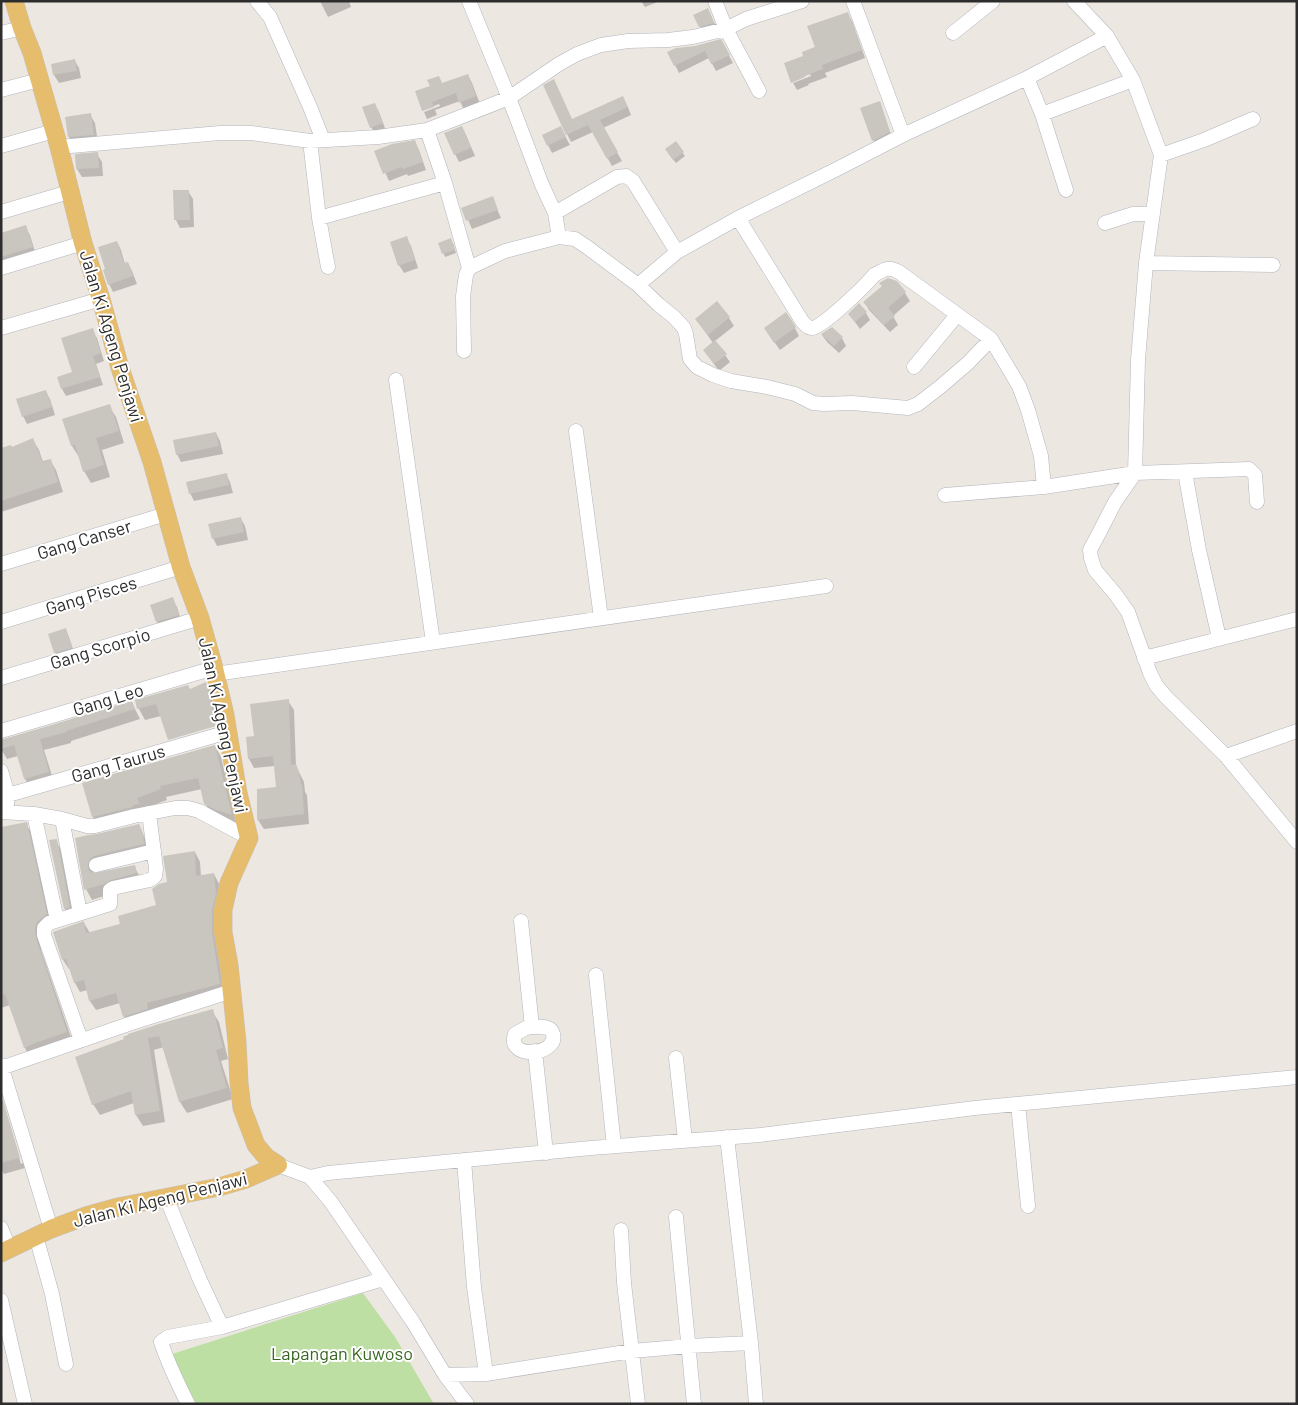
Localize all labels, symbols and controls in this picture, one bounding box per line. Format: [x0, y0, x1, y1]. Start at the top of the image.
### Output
street label: Jalan Ki Ageng Penjawi [75, 247, 149, 425]
street label: Gang Canser [34, 514, 134, 564]
street label: Gang Pisces [43, 571, 139, 619]
street label: Gang Scorpio [47, 622, 153, 674]
street label: Jalan Ki Ageng Penjawi [195, 635, 253, 815]
street label: Gang Leo [70, 678, 146, 720]
street label: Gang Taurus [68, 739, 168, 787]
street label: Jalan Ki Ageng Penjawi [71, 1167, 249, 1231]
park label: Lapangan Kuwoso [271, 1342, 413, 1364]

